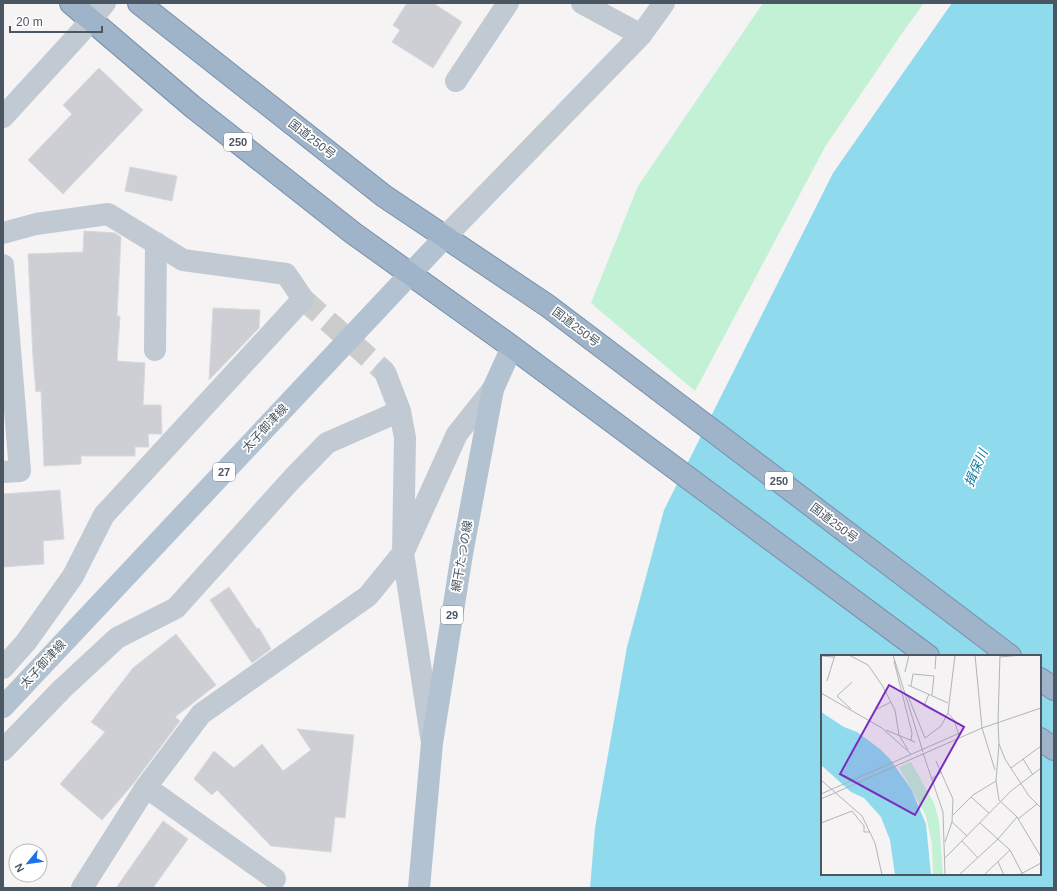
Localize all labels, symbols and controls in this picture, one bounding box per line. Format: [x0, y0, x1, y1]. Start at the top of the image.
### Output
scale bar [10, 8, 102, 34]
text: 20 m [16, 15, 43, 29]
street label: 国道250号 [286, 116, 338, 162]
road number: 250 [224, 133, 252, 151]
street label: 国道250号 [549, 305, 603, 349]
street label: 太子御津線 [239, 401, 291, 455]
water label: 揖保川 [961, 445, 991, 489]
road number: 27 [213, 463, 235, 481]
road number: 250 [765, 472, 793, 490]
street label: 国道250号 [807, 501, 861, 545]
street label: 網干たつの線 [449, 519, 475, 593]
road number: 29 [441, 606, 463, 624]
street label: 太子御津線 [17, 637, 69, 691]
inset map [821, 655, 1041, 875]
north arrow [8, 843, 48, 883]
text: N [12, 861, 26, 874]

